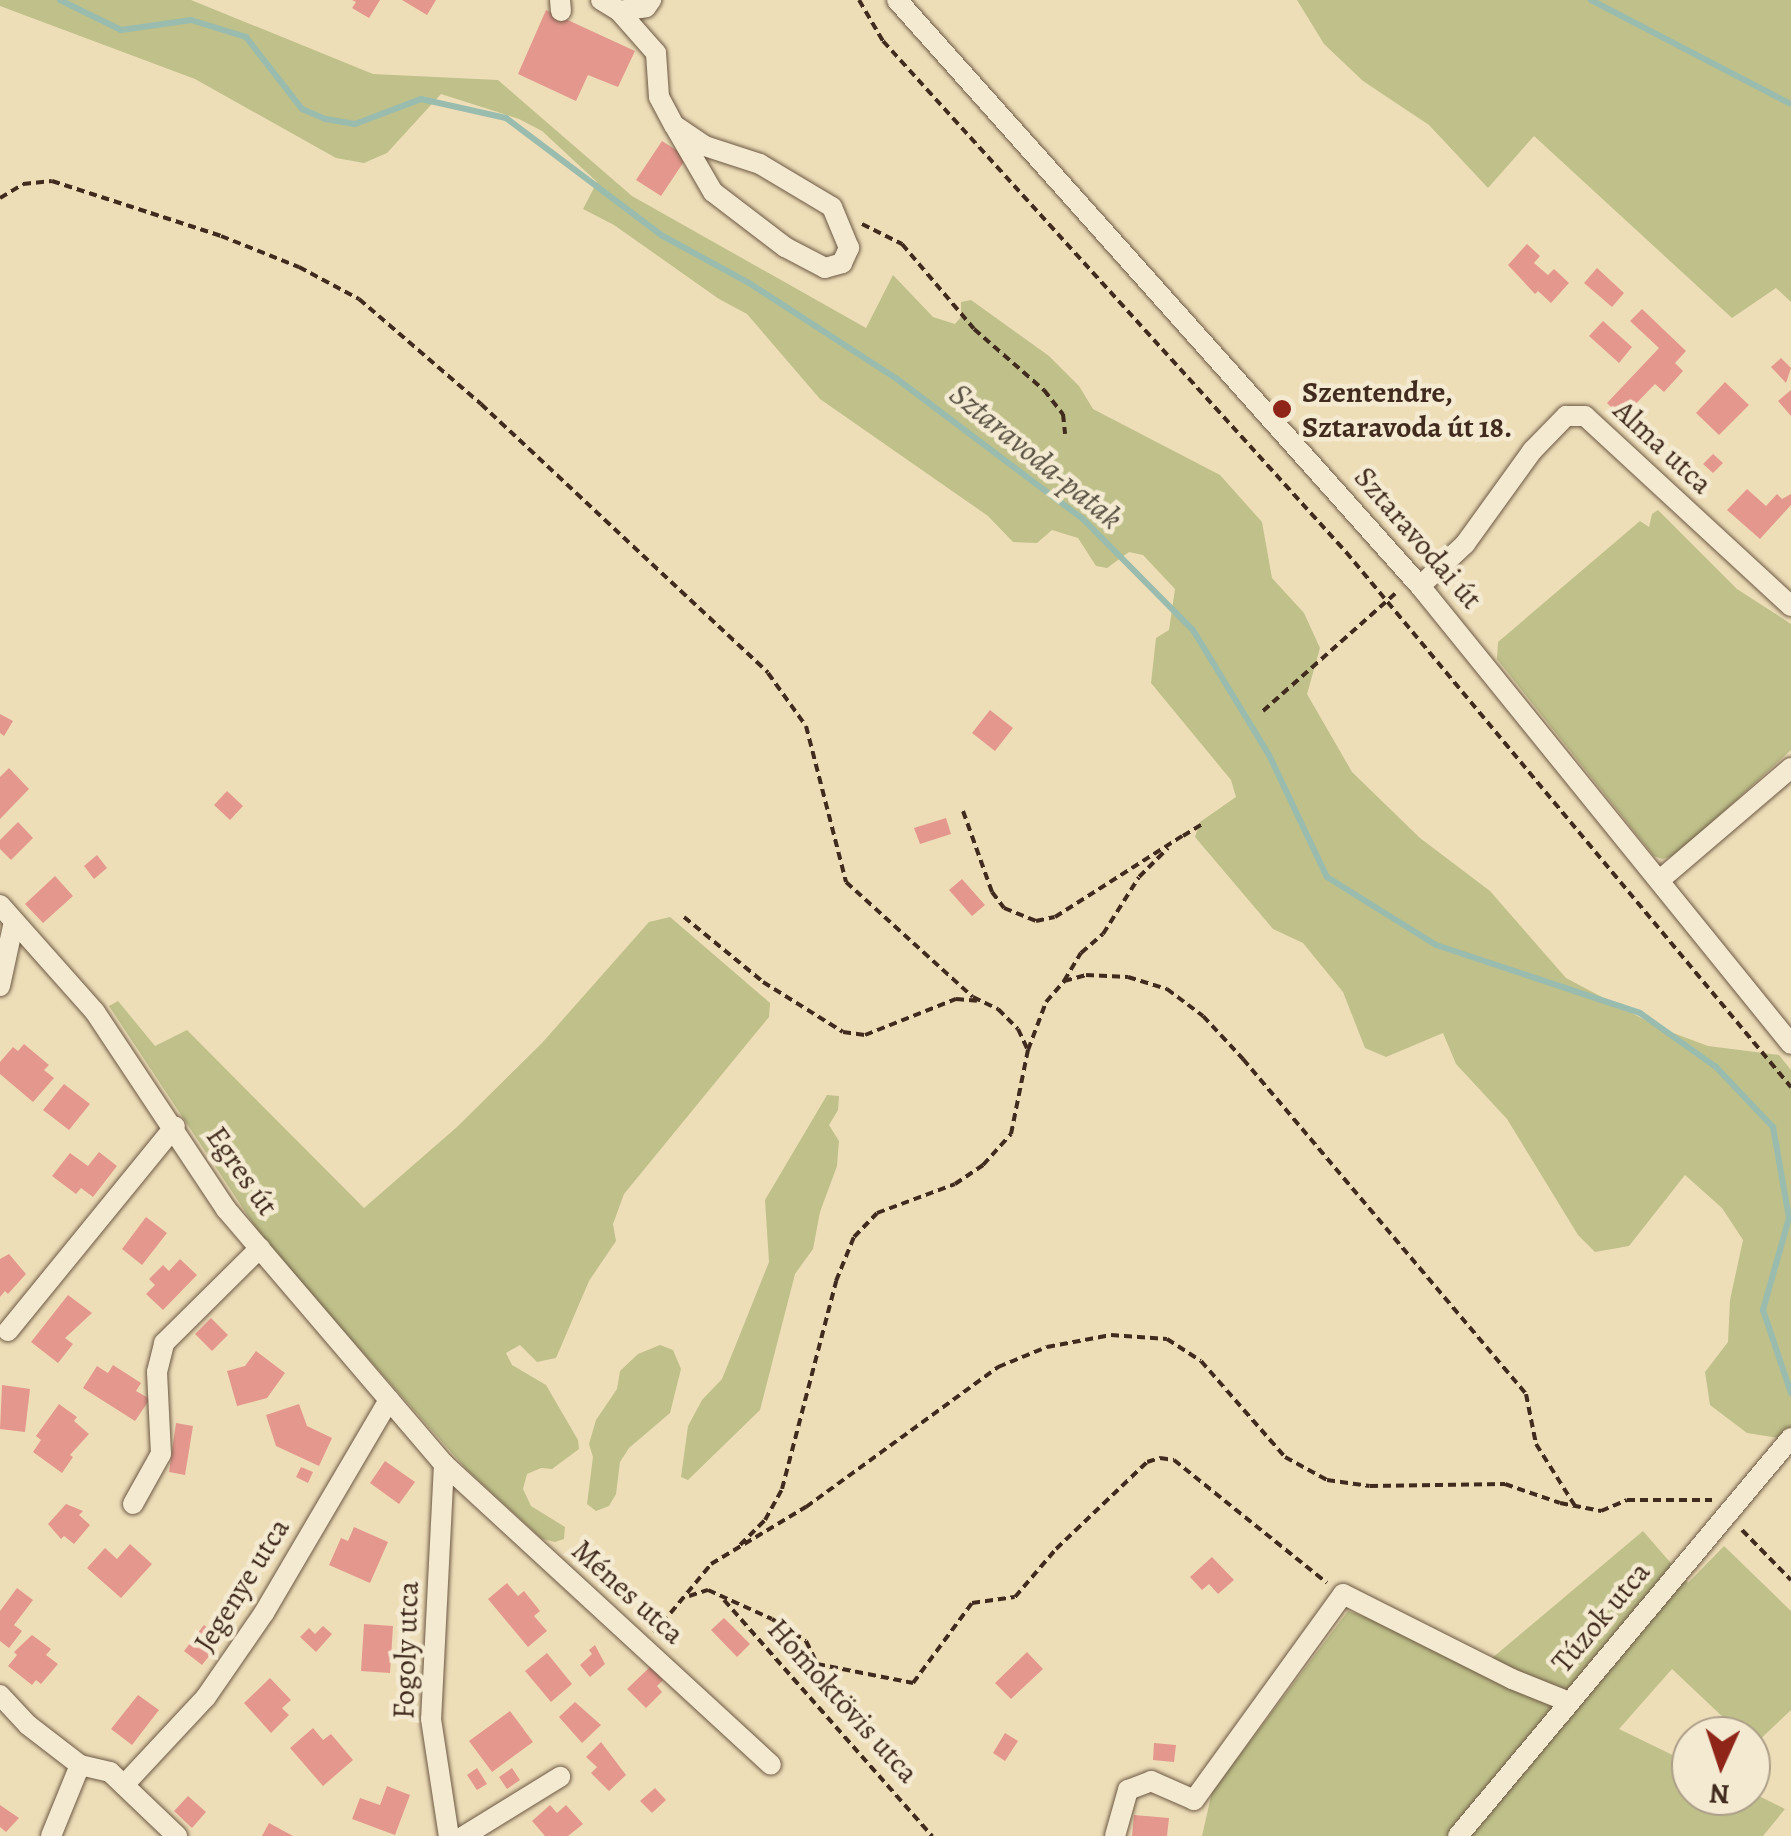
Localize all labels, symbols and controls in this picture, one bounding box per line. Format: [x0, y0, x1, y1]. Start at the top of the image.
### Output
place label: Szentendre, Sztaravoda út 18. [1302, 374, 1512, 444]
water label: Sztaravoda-patak [942, 375, 1130, 537]
street label: Alma utca [1606, 392, 1720, 502]
marker: Szentendre, Sztaravoda út 18. [1271, 398, 1293, 420]
street label: Sztaravodai út [1346, 460, 1490, 616]
street label: Egres út [198, 1120, 286, 1222]
street label: Jegenye utca [187, 1511, 297, 1659]
street label: Ménes utca [564, 1532, 692, 1652]
street label: Túzok utca [1544, 1554, 1658, 1680]
street label: Fogoly utca [386, 1580, 426, 1720]
street label: Homoktövis utca [760, 1611, 926, 1791]
north arrow [1671, 1716, 1771, 1816]
text: N [1708, 1774, 1731, 1813]

